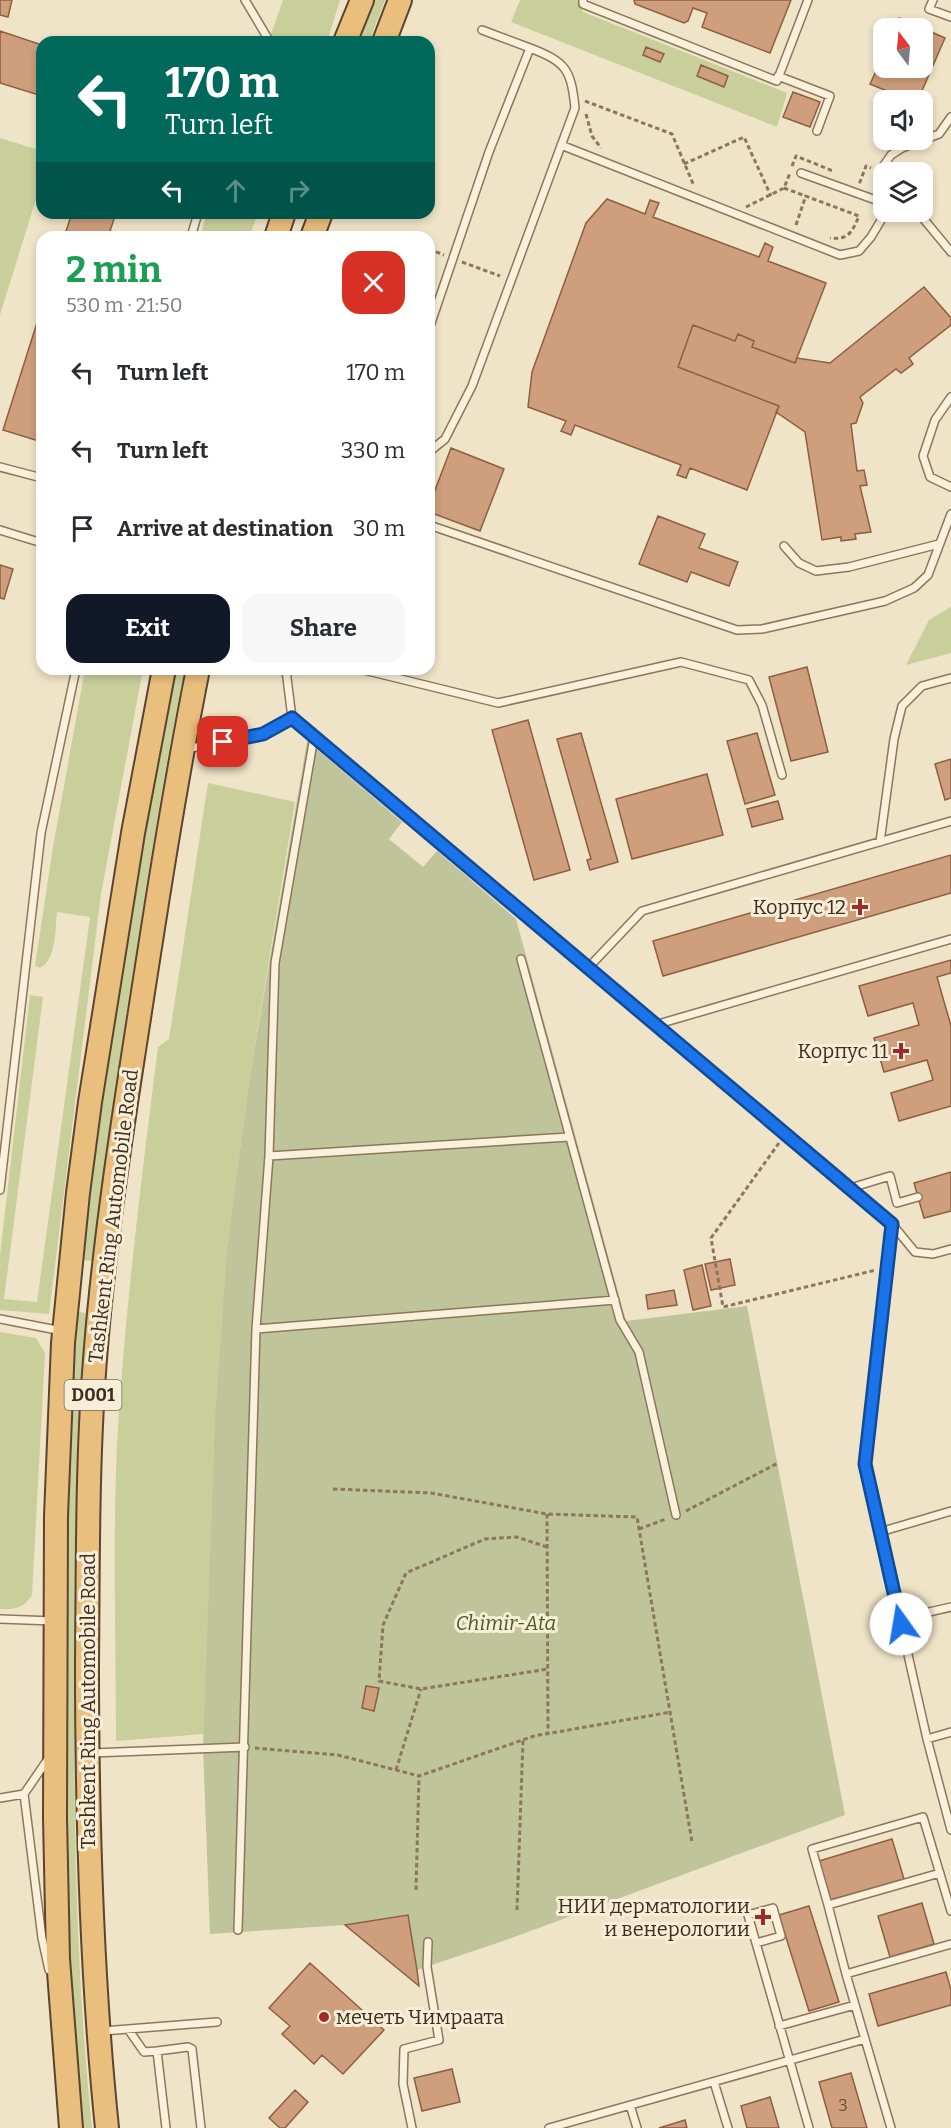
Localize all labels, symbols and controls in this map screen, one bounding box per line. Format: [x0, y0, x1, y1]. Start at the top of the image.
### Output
north arrow [873, 18, 933, 78]
map controls [873, 18, 933, 222]
text: 170 m [165, 58, 279, 108]
icon: left [66, 60, 144, 138]
button: sound [873, 90, 933, 150]
text: Turn left [165, 109, 273, 141]
button: layers [873, 162, 933, 222]
icon: left [156, 174, 189, 207]
icon: ahead [219, 174, 252, 207]
icon: right [282, 174, 315, 207]
text: 2 min [66, 248, 162, 292]
button: close [342, 251, 405, 314]
text: 530 m · 21:50 [66, 293, 182, 317]
icon: left [66, 356, 99, 389]
text: Turn left [117, 359, 209, 386]
text: 170 m [346, 359, 405, 386]
icon: left [66, 434, 99, 467]
text: Turn left [117, 437, 209, 464]
text: 330 m [341, 437, 405, 464]
icon: arrive [66, 512, 99, 545]
text: Arrive at destination [117, 515, 333, 542]
text: 30 m [353, 515, 405, 542]
button: Exit [66, 594, 230, 663]
button: Share [242, 594, 405, 663]
pin [197, 716, 248, 767]
icon: arrive [206, 725, 239, 758]
place label: Корпус 12 [753, 895, 846, 919]
marker: Корпус 12 [851, 898, 869, 916]
place label: Корпус 11 [798, 1039, 888, 1063]
marker: Корпус 11 [892, 1042, 910, 1060]
street label: Tashkent Ring Automobile Road [83, 1068, 143, 1364]
road number: D001 [64, 1380, 122, 1410]
street label: Tashkent Ring Automobile Road [76, 1553, 100, 1849]
position arrow [869, 1592, 933, 1656]
park label: Chimir-Ata [456, 1611, 556, 1635]
place label: НИИ дерматологии и венерологии [558, 1894, 750, 1941]
marker: НИИ дерматологии и венерологии [754, 1908, 772, 1926]
place label: мечеть Чимраата [336, 2005, 504, 2029]
marker: мечеть Чимраата [317, 2010, 331, 2024]
house number: 3 [838, 2096, 848, 2115]

